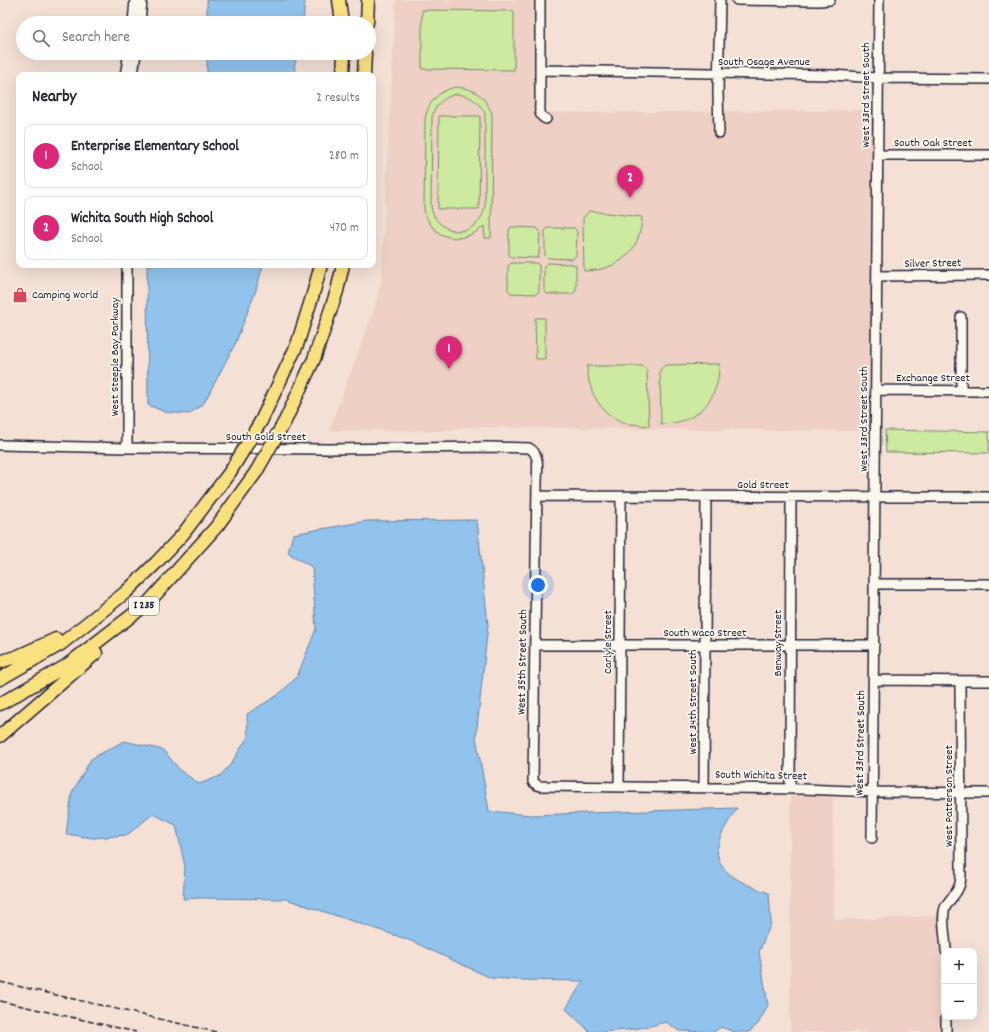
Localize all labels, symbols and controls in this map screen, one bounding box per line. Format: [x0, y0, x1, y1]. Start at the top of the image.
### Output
search box [16, 16, 376, 60]
icon: search [30, 27, 52, 49]
text: Search here [62, 27, 130, 49]
street label: West 33rd Street South [858, 42, 875, 148]
street label: South Osage Avenue [718, 54, 810, 71]
text: Nearby [32, 86, 76, 110]
text: 2 results [316, 89, 360, 108]
street label: South Oak Street [894, 135, 972, 152]
text: Enterprise Elementary School [71, 136, 239, 158]
text: 1 [45, 147, 47, 166]
text: 280 m [329, 147, 359, 166]
text: School [71, 158, 103, 177]
pin: 2 [617, 165, 643, 198]
text: Wichita South High School [71, 208, 213, 230]
text: 2 [43, 219, 49, 238]
text: 470 m [330, 219, 359, 238]
text: School [71, 230, 103, 249]
street label: Silver Street [904, 255, 962, 273]
shop icon: Camping World [11, 286, 29, 304]
place label: Camping World [32, 287, 98, 304]
street label: West Steeple Bay Parkway [107, 297, 124, 416]
pin: 1 [436, 336, 462, 369]
street label: West 33rd Street South [856, 366, 873, 472]
street label: Exchange Street [896, 370, 970, 387]
street label: South Gold Street [226, 429, 307, 446]
street label: Gold Street [737, 477, 789, 494]
your location [528, 575, 548, 595]
road number: I 235 [129, 597, 159, 615]
street label: West 35th Street South [514, 609, 532, 715]
street label: Benway Street [770, 609, 787, 676]
street label: Carlyle Street [600, 610, 617, 674]
street label: South Waco Street [663, 625, 747, 642]
street label: West 34th Street South [685, 649, 702, 755]
street label: West 33rd Street South [852, 690, 870, 796]
street label: West Patterson Street [941, 744, 958, 847]
street label: South Wichita Street [715, 767, 808, 785]
map controls [941, 948, 977, 1020]
button: + [941, 948, 977, 984]
button: − [941, 984, 977, 1020]

